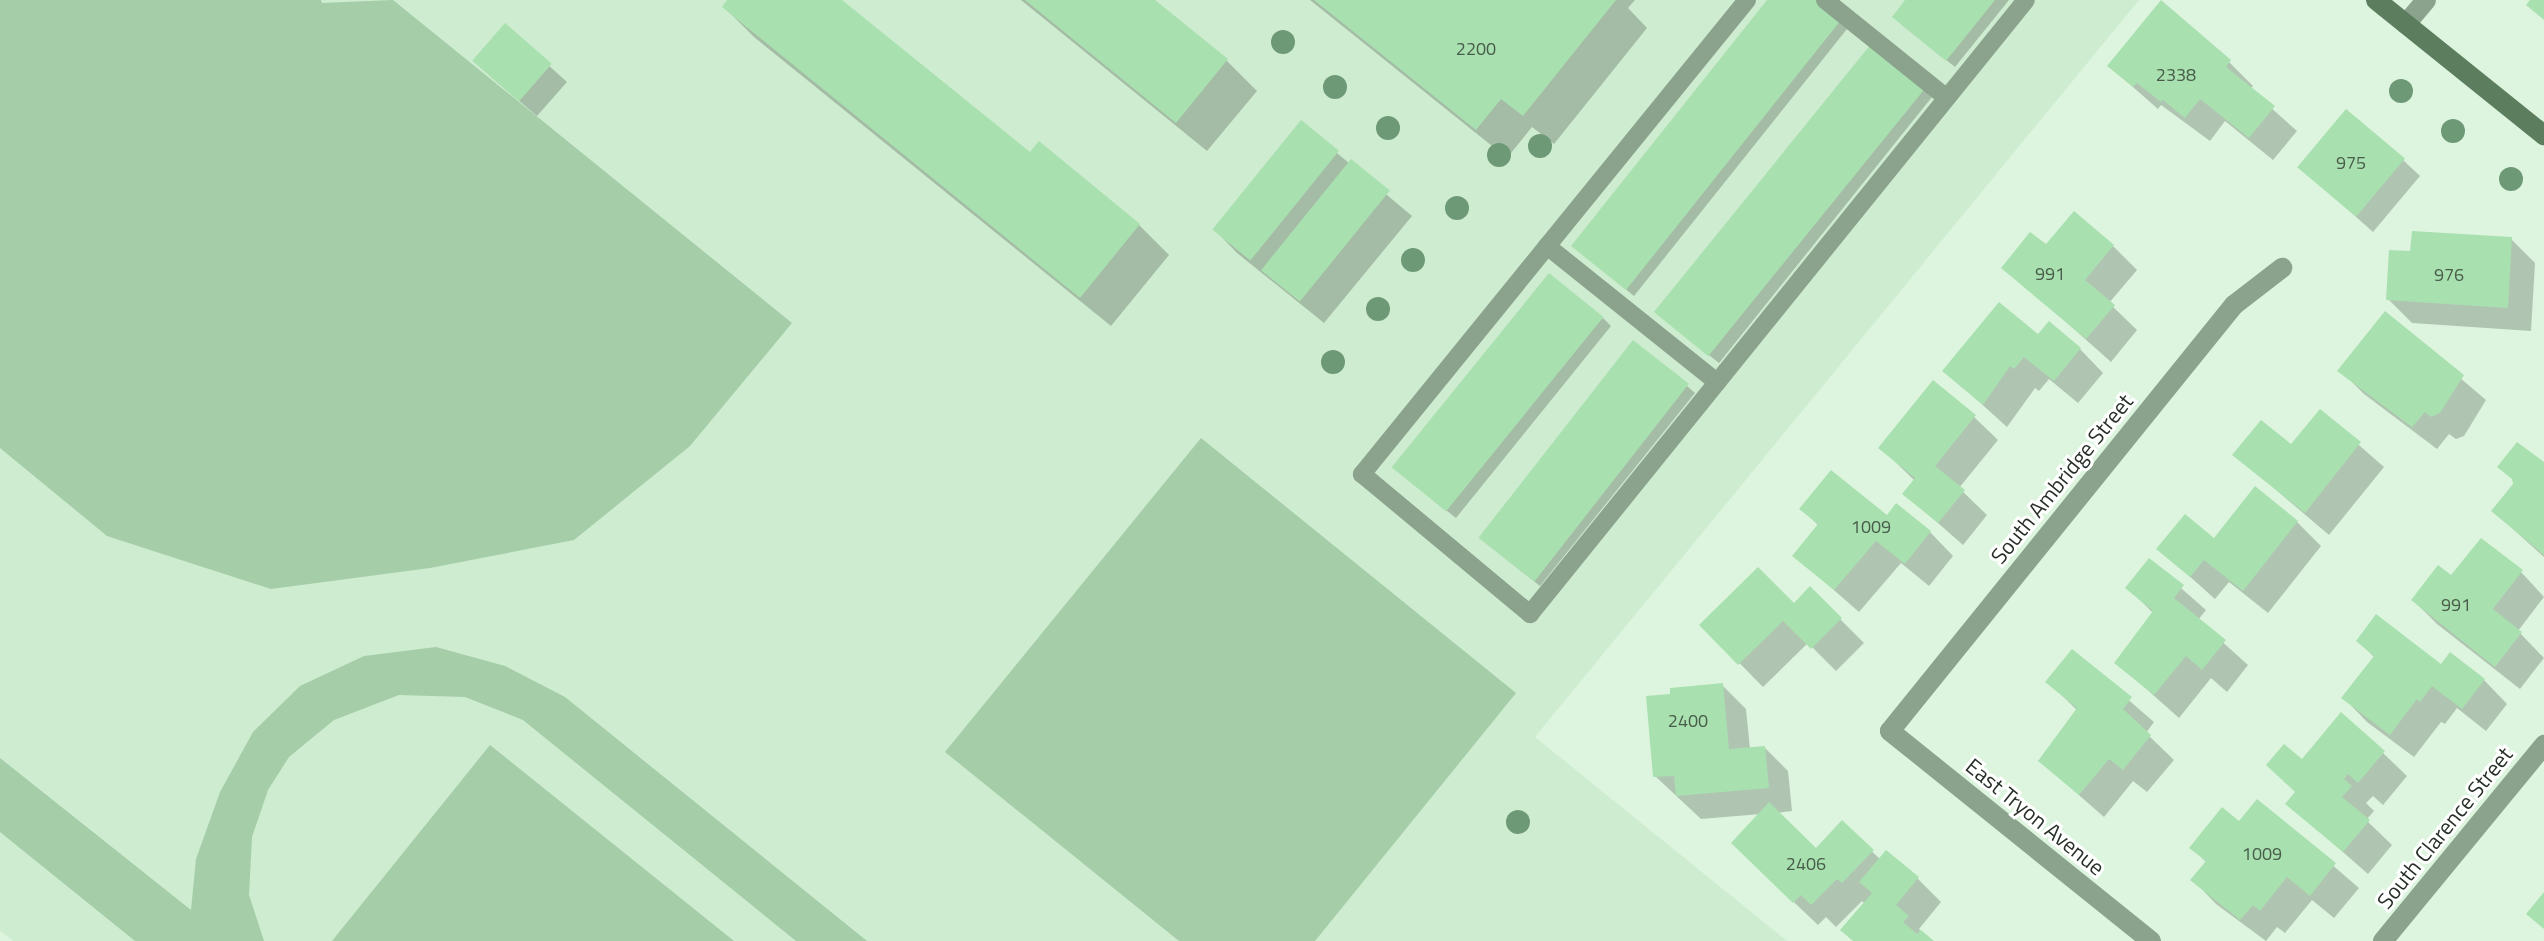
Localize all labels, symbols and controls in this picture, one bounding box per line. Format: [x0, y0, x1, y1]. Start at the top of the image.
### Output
house number: 2200 [1456, 38, 1496, 60]
house number: 2338 [2156, 64, 2196, 86]
house number: 975 [2336, 152, 2366, 174]
house number: 991 [2035, 263, 2065, 285]
house number: 976 [2434, 264, 2464, 286]
street label: South Ambridge Street [1985, 389, 2139, 569]
house number: 1009 [1851, 516, 1891, 538]
house number: 991 [2441, 594, 2471, 616]
house number: 2400 [1668, 710, 1708, 732]
street label: South Clarence Street [2372, 742, 2518, 914]
street label: East Tryon Avenue [1960, 753, 2110, 881]
house number: 1009 [2242, 843, 2282, 865]
house number: 2406 [1786, 853, 1826, 875]

